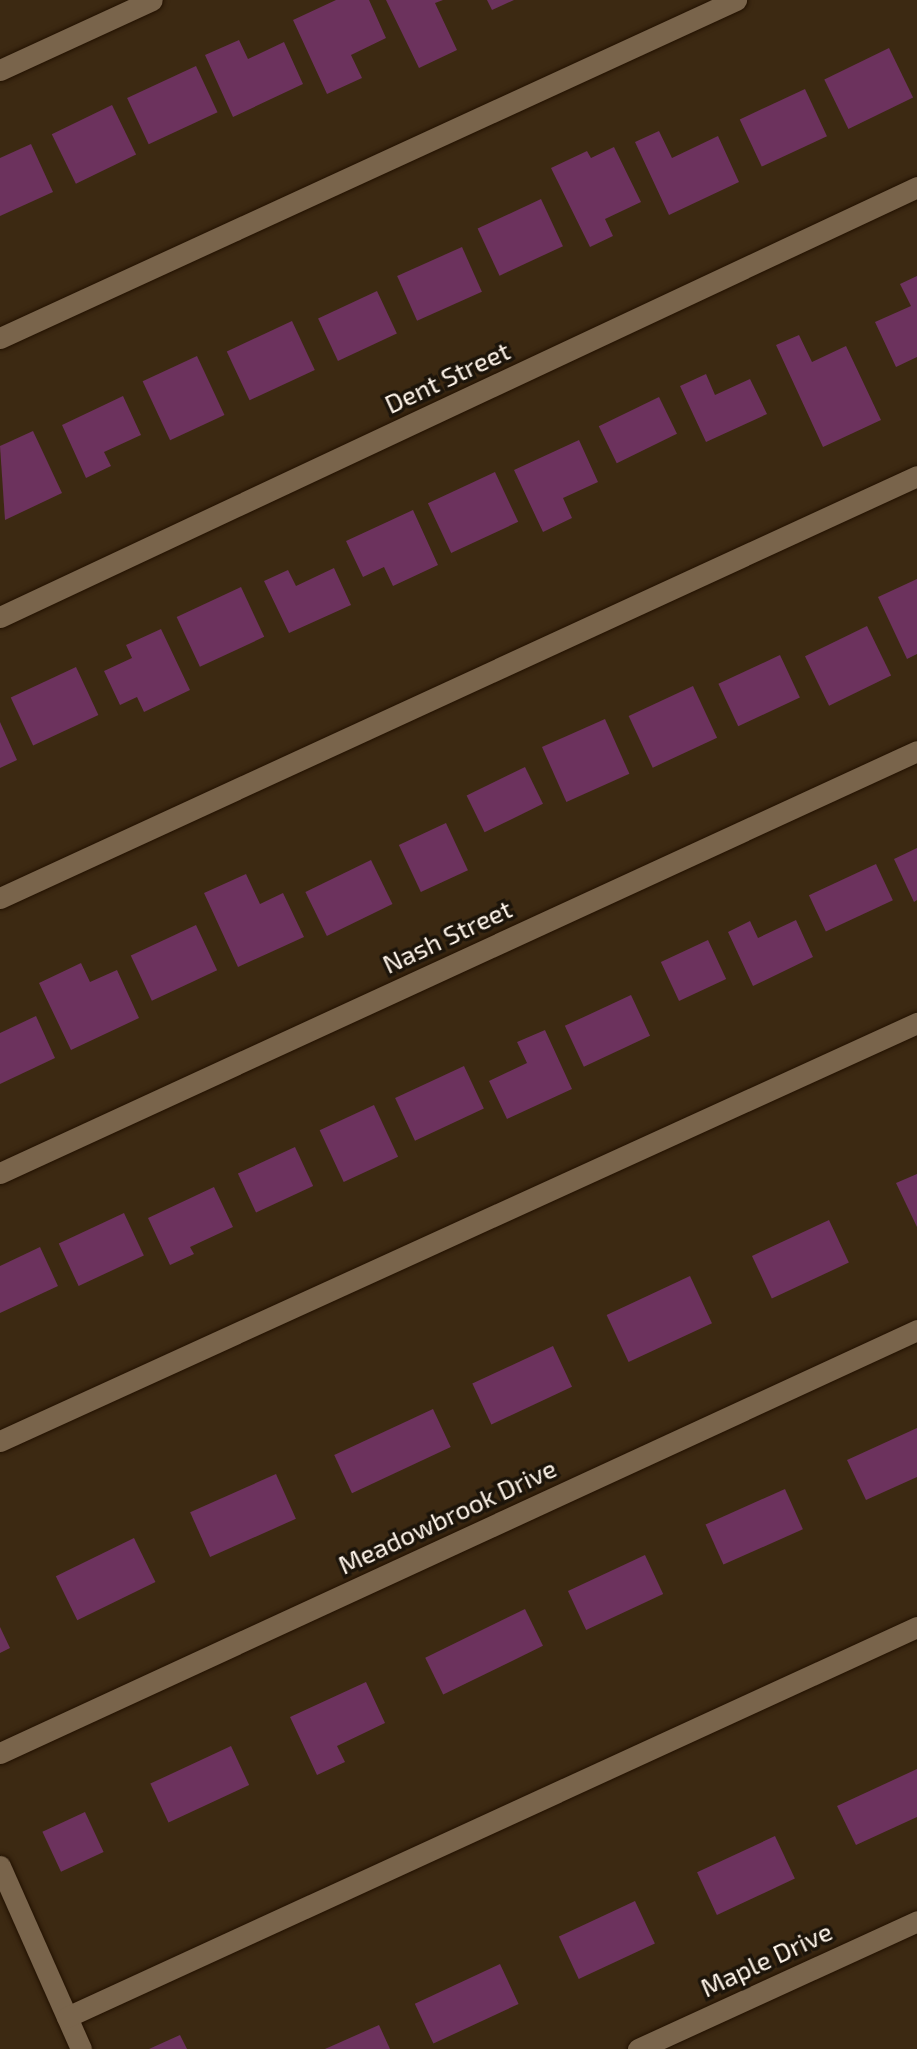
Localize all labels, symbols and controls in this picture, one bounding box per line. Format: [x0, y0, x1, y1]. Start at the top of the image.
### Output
street label: Dent Street [380, 334, 514, 420]
street label: Nash Street [377, 892, 517, 980]
street label: Meadowbrook Drive [333, 1452, 561, 1580]
street label: Maple Drive [695, 1915, 837, 2003]

